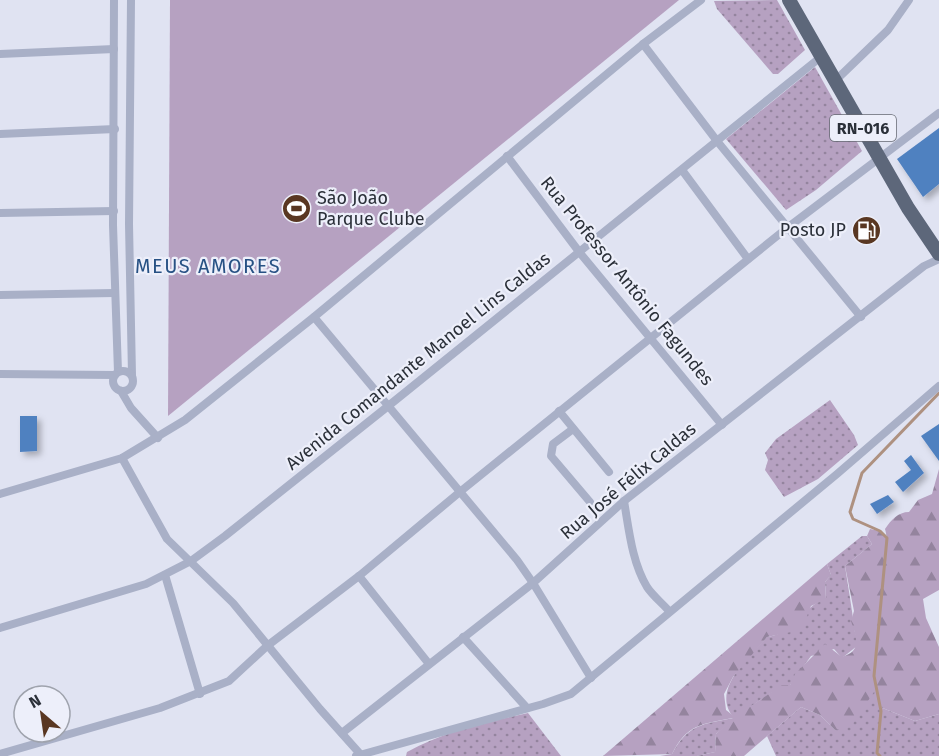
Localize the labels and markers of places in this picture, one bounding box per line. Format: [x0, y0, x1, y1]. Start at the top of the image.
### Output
place label: São João Parque Clube [317, 187, 425, 230]
sports icon: São João Parque Clube [280, 192, 312, 224]
fuel station icon: Posto JP [851, 214, 883, 246]
place label: Posto JP [780, 219, 846, 241]

